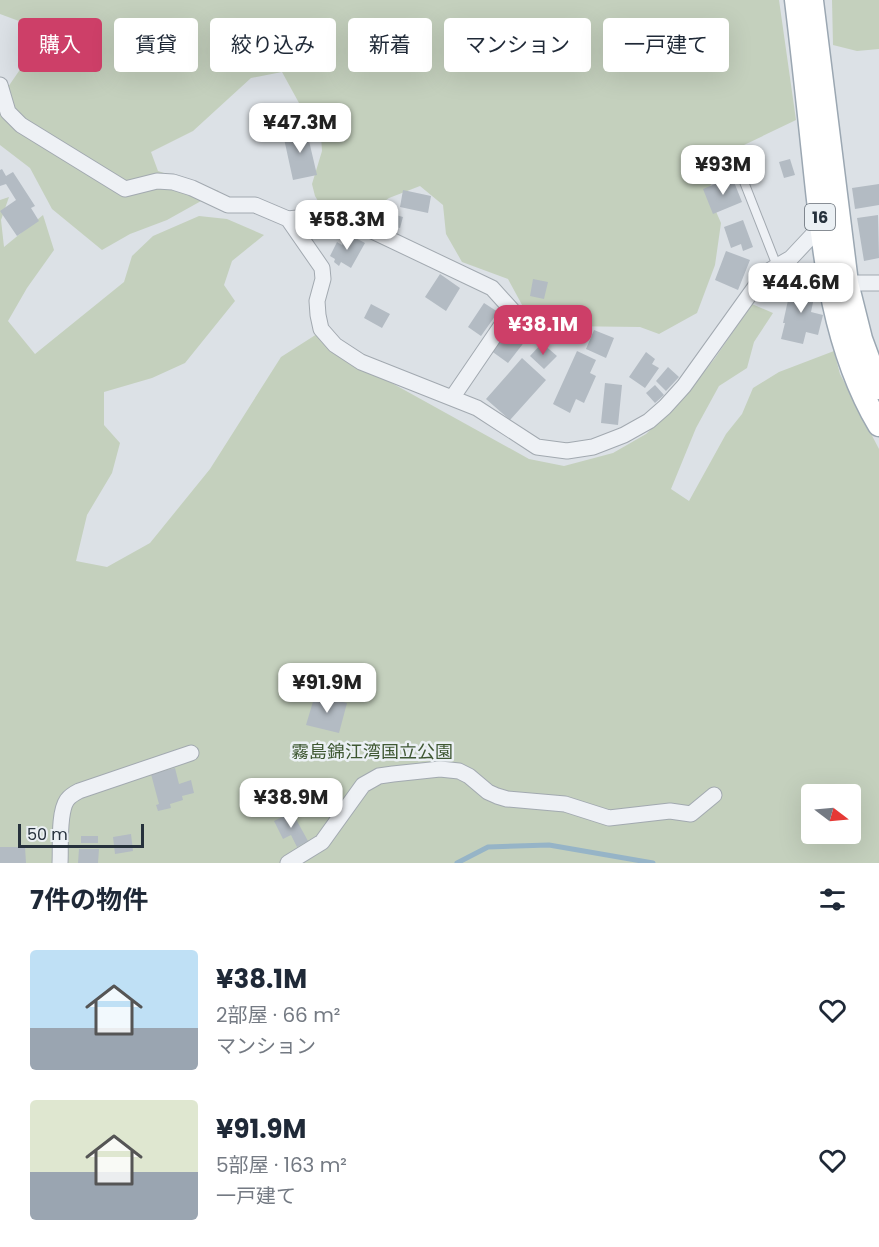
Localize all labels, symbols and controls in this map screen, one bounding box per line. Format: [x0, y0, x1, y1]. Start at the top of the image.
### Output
chip: 購入 [18, 18, 102, 72]
chip: 賃貸 [114, 18, 198, 72]
chip: 絞り込み [210, 18, 336, 72]
chip: 新着 [348, 18, 432, 72]
chip: マンション [444, 18, 591, 72]
chip: 一戸建て [603, 18, 729, 72]
pin: ¥47.3M [251, 103, 349, 154]
text: ¥47.3M [263, 108, 337, 136]
pin: ¥93M [687, 145, 759, 196]
text: ¥93M [695, 150, 751, 178]
pin: ¥58.3M [298, 200, 396, 251]
road number: 16 [805, 204, 835, 230]
text: ¥58.3M [309, 205, 385, 233]
pin: ¥44.6M [752, 263, 850, 314]
text: ¥44.6M [762, 268, 840, 296]
pin: ¥38.1M [494, 305, 592, 356]
text: ¥38.1M [508, 310, 578, 338]
pin: ¥91.9M [278, 663, 376, 714]
text: ¥91.9M [292, 668, 362, 696]
park label: 霧島錦江湾国立公園 [291, 739, 453, 764]
pin: ¥38.9M [242, 778, 340, 829]
text: ¥38.9M [254, 783, 328, 811]
north arrow [801, 784, 861, 844]
map controls [801, 784, 861, 844]
scale bar [18, 821, 144, 848]
text: 50 m [27, 823, 68, 846]
text: 7件の物件 [30, 882, 148, 918]
icon: filters [816, 883, 849, 916]
text: ¥38.1M [216, 961, 307, 997]
icon: home [78, 974, 150, 1046]
icon: heart [816, 994, 849, 1027]
text: 2部屋 · 66 m² [216, 1001, 340, 1029]
text: マンション [216, 1032, 316, 1060]
text: ¥91.9M [216, 1111, 306, 1147]
icon: home [78, 1124, 150, 1196]
icon: heart [816, 1144, 849, 1177]
text: 5部屋 · 163 m² [216, 1151, 347, 1179]
text: 一戸建て [216, 1182, 296, 1210]

